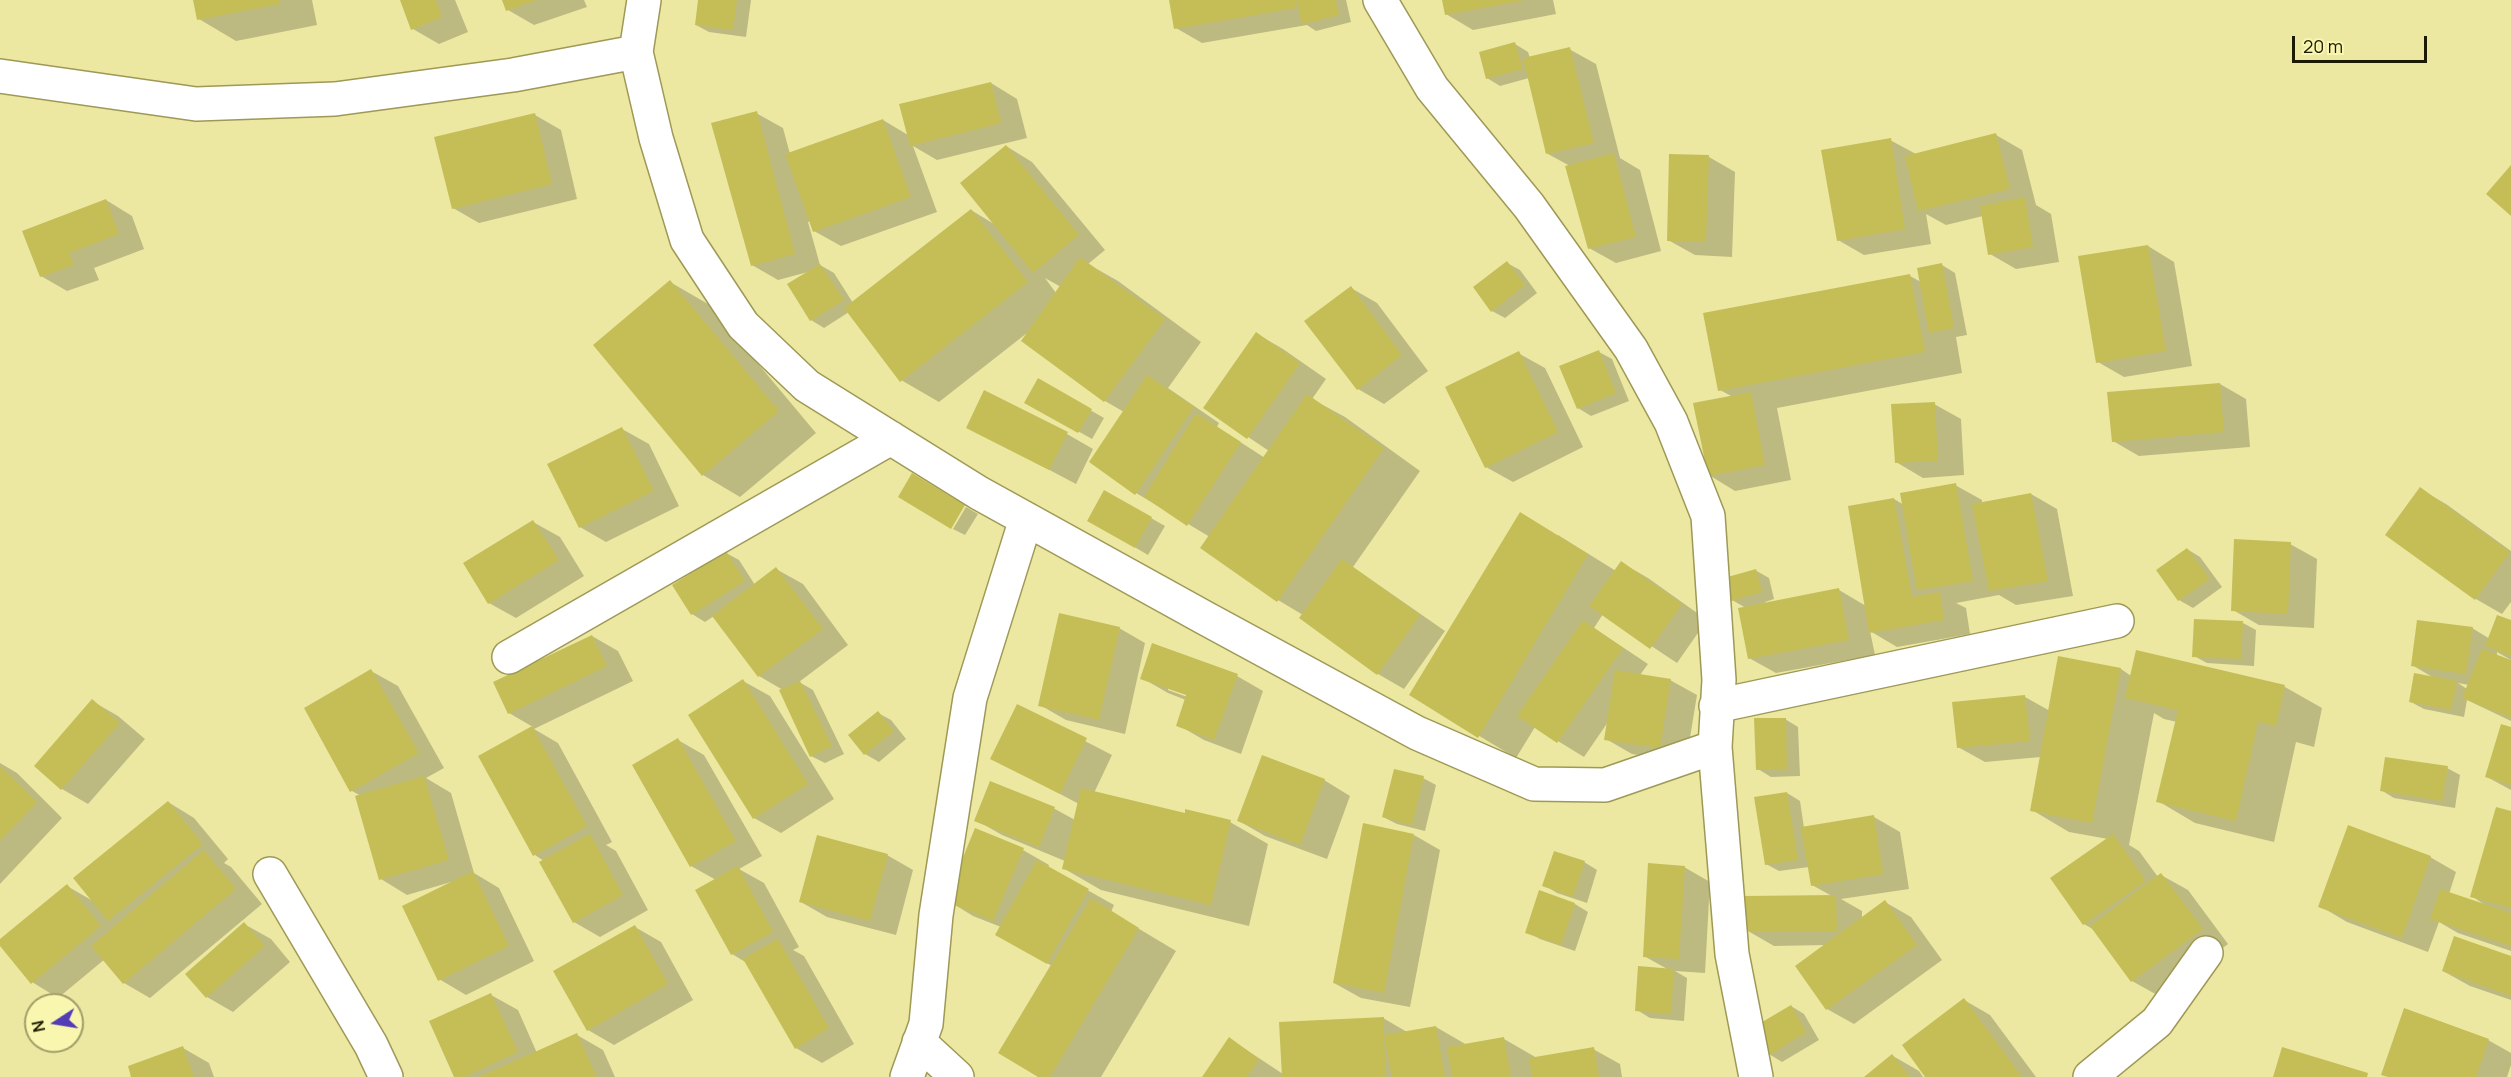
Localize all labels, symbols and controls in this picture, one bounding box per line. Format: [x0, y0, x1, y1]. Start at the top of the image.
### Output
scale bar [2295, 24, 2430, 62]
text: 20 m [2303, 34, 2343, 58]
north arrow [24, 993, 84, 1053]
text: N [26, 1018, 50, 1034]

